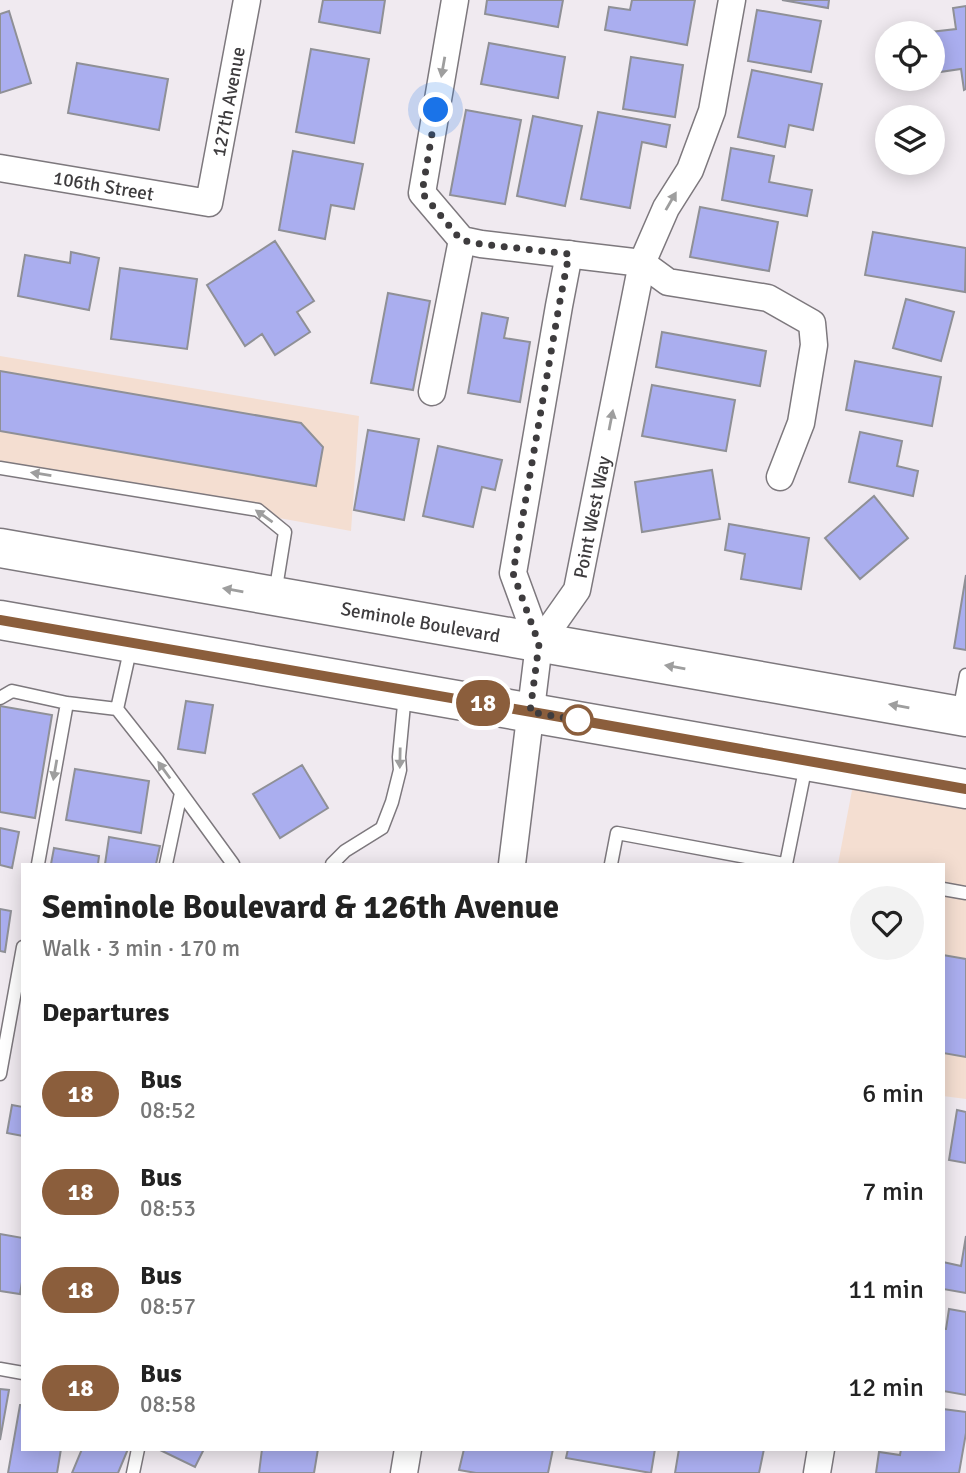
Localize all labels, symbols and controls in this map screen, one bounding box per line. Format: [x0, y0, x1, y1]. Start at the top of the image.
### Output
map controls [875, 21, 945, 175]
button: locate [875, 21, 945, 91]
street label: 127th Avenue [207, 45, 251, 159]
one-way arrow [438, 56, 449, 78]
your location [418, 92, 453, 127]
button: layers [875, 105, 945, 175]
street label: 106th Street [51, 166, 156, 207]
one-way arrow [665, 192, 677, 211]
one-way arrow [605, 409, 616, 431]
street label: Point West Way [569, 454, 616, 581]
one-way arrow [30, 468, 52, 479]
one-way arrow [254, 509, 273, 523]
one-way arrow [222, 584, 244, 595]
street label: Seminole Boulevard [339, 597, 502, 648]
one-way arrow [663, 661, 685, 672]
line badge: 18 [452, 680, 514, 726]
text: 18 [470, 688, 496, 718]
one-way arrow [888, 700, 910, 711]
unlabelled marker [563, 705, 593, 735]
one-way arrow [394, 747, 406, 769]
one-way arrow [49, 759, 60, 781]
one-way arrow [157, 761, 171, 779]
button: heart [850, 886, 924, 960]
text: Seminole Boulevard & 126th Avenue [42, 887, 559, 928]
text: Walk · 3 min · 170 m [42, 934, 240, 963]
text: Departures [42, 997, 169, 1029]
text: Bus [140, 1064, 182, 1096]
text: 6 min [862, 1078, 924, 1110]
text: 18 [68, 1079, 93, 1109]
text: 08:52 [140, 1096, 196, 1125]
text: Bus [140, 1162, 182, 1194]
text: 7 min [862, 1176, 924, 1208]
text: 18 [68, 1177, 93, 1207]
text: 08:53 [140, 1194, 196, 1223]
text: Bus [140, 1260, 182, 1292]
text: 11 min [848, 1274, 924, 1306]
text: 18 [68, 1275, 93, 1305]
text: 08:57 [140, 1292, 196, 1321]
text: Bus [140, 1358, 182, 1390]
text: 12 min [848, 1372, 924, 1404]
text: 18 [68, 1373, 93, 1403]
text: 08:58 [140, 1390, 196, 1419]

